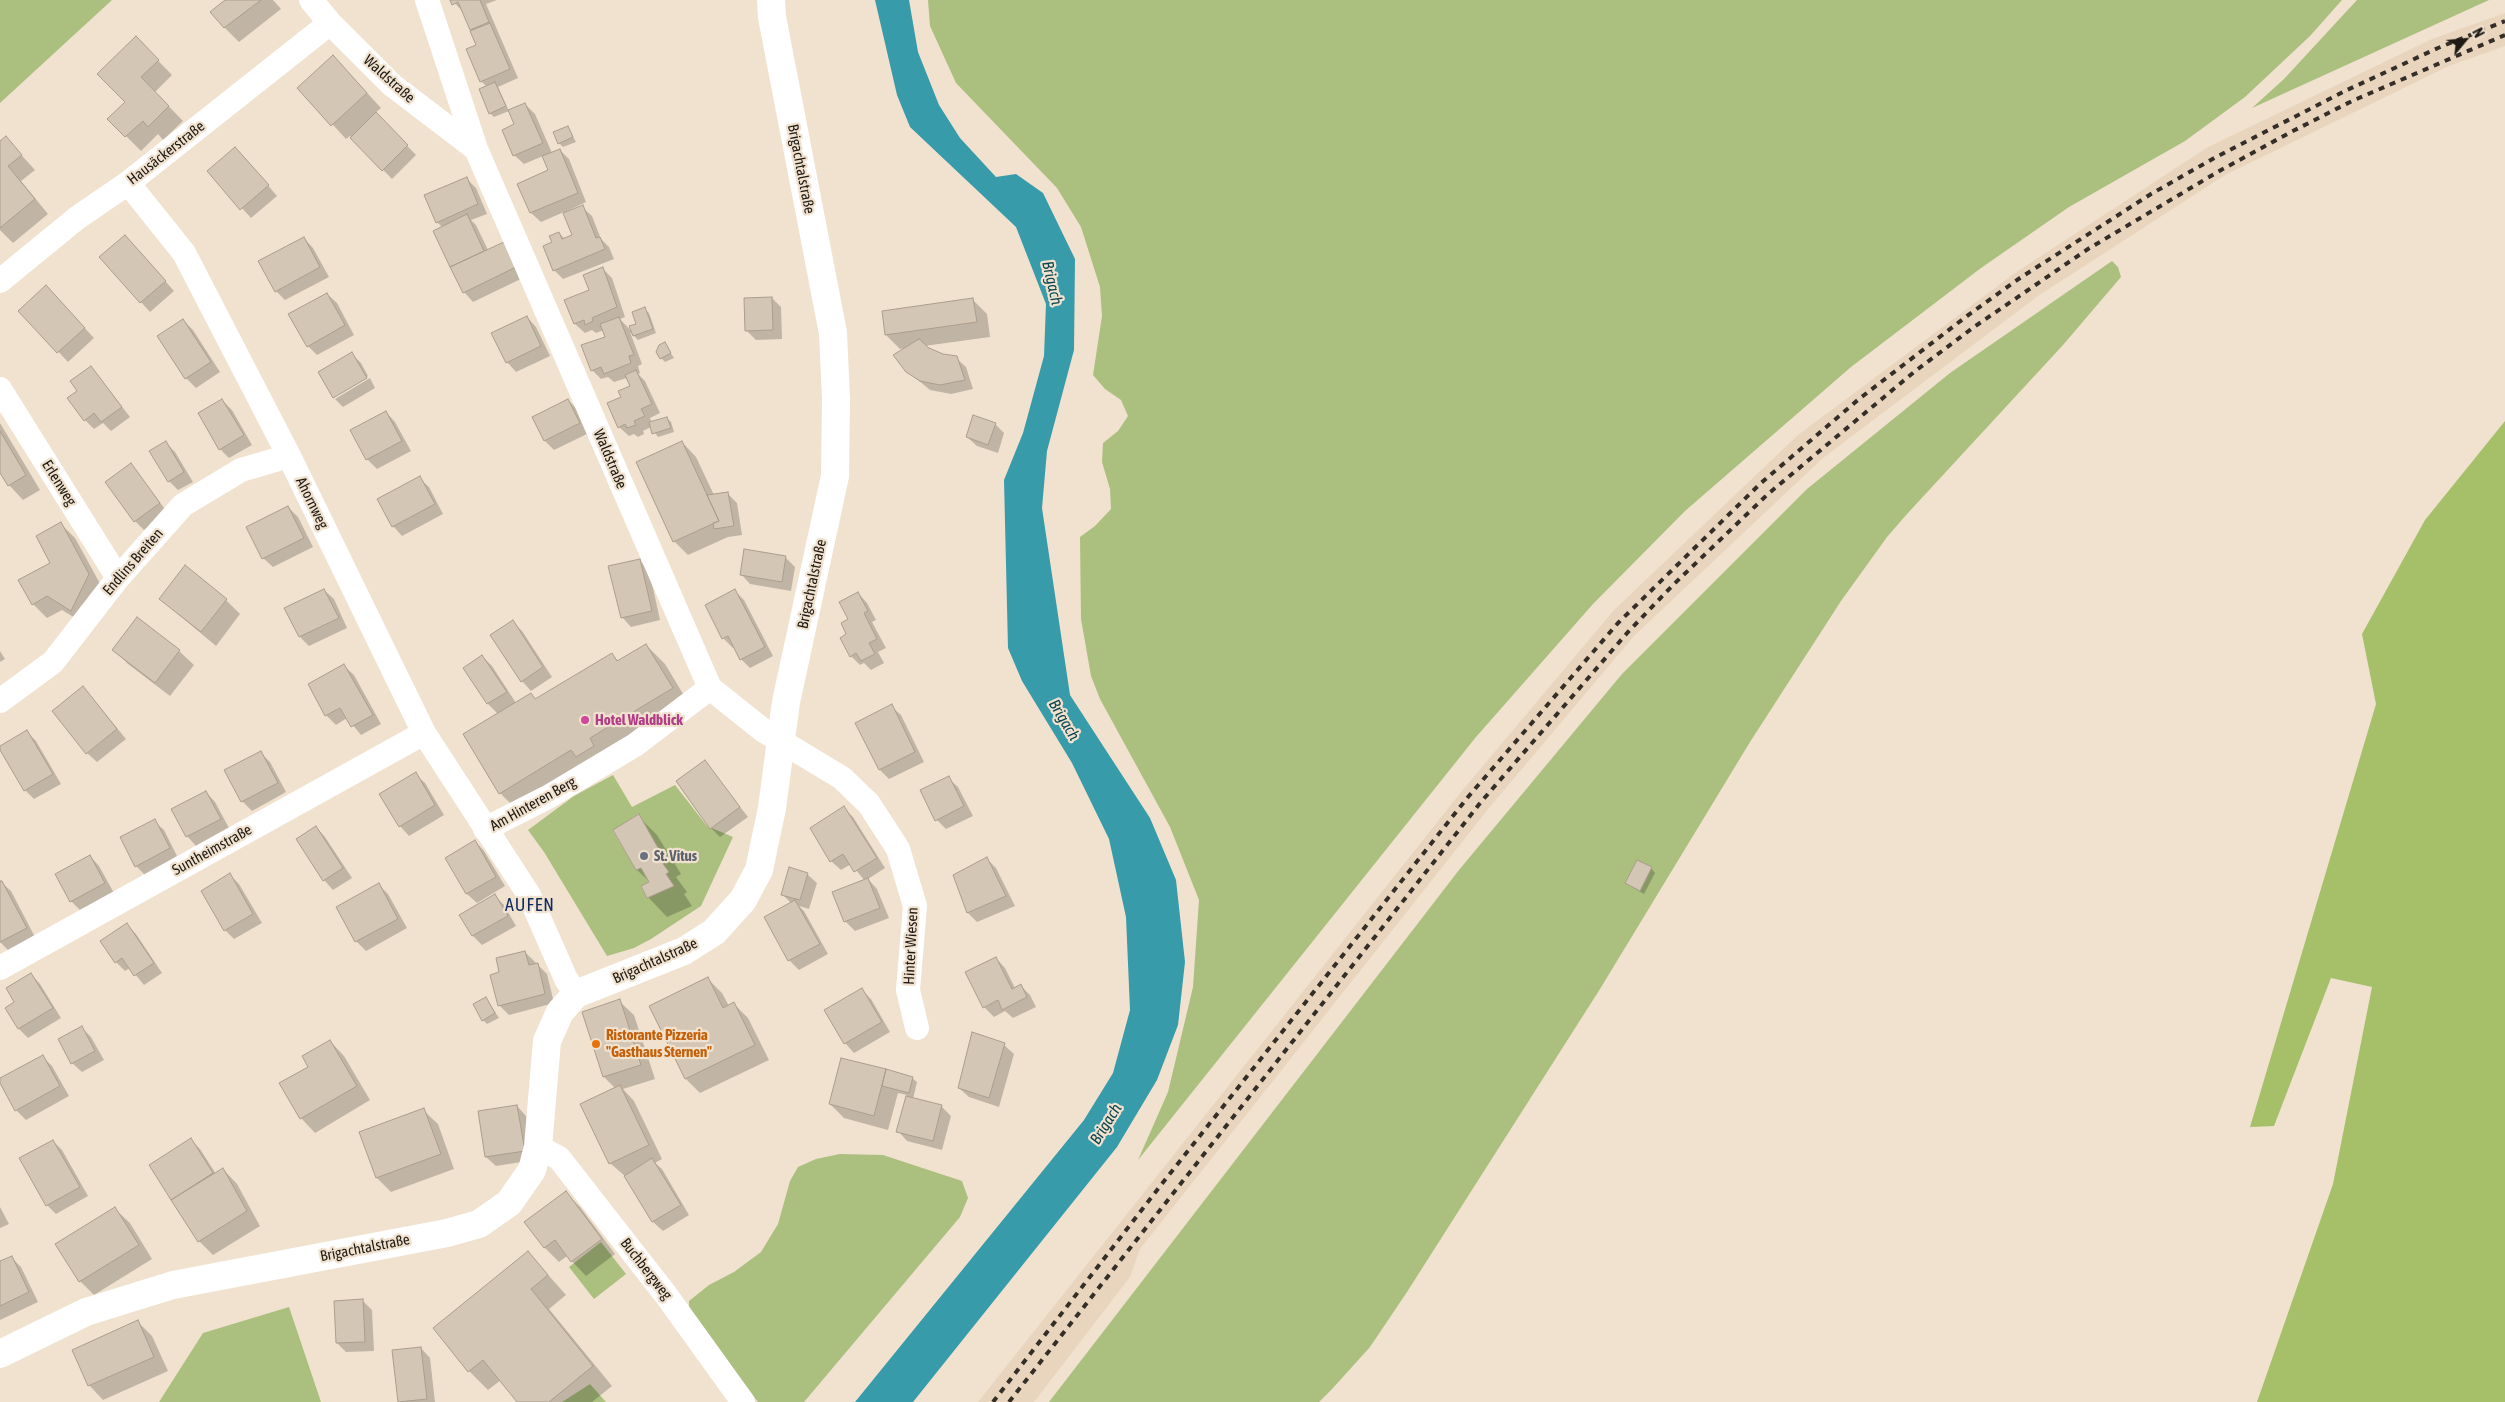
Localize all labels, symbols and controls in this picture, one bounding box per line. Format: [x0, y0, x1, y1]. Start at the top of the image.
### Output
north arrow [2440, 15, 2490, 65]
text: N [2469, 26, 2487, 40]
street label: Waldstraße [360, 51, 418, 107]
street label: Hausäckerstraße [124, 117, 208, 189]
street label: Brigachtalstraße [784, 123, 818, 215]
water label: Brigach [1038, 259, 1066, 307]
street label: Waldstraße [589, 427, 631, 491]
street label: Erlenweg [38, 457, 80, 509]
street label: Ahornweg [292, 474, 332, 532]
street label: Endlins Breiten [99, 525, 167, 599]
street label: Brigachtalstraße [794, 538, 830, 630]
water label: Brigach [1044, 696, 1084, 744]
place label: Hotel Waldblick [595, 711, 683, 729]
marker: Hotel Waldblick [579, 714, 591, 726]
street label: Am Hinteren Berg [487, 773, 579, 835]
street label: Suntheimstraße [169, 821, 255, 879]
place label: St. Vitus [654, 847, 697, 865]
marker: St. Vitus [638, 850, 650, 862]
district label: AUFEN [504, 894, 556, 916]
street label: Hinter Wiesen [900, 907, 922, 985]
street label: Brigachtalstraße [610, 934, 700, 988]
place label: Ristorante Pizzeria "Gasthaus Sternen" [606, 1026, 712, 1061]
marker: Ristorante Pizzeria "Gasthaus Sternen" [590, 1038, 602, 1050]
water label: Brigach [1086, 1100, 1126, 1148]
street label: Brigachtalstraße [319, 1231, 411, 1265]
street label: Buchbergweg [616, 1234, 676, 1304]

